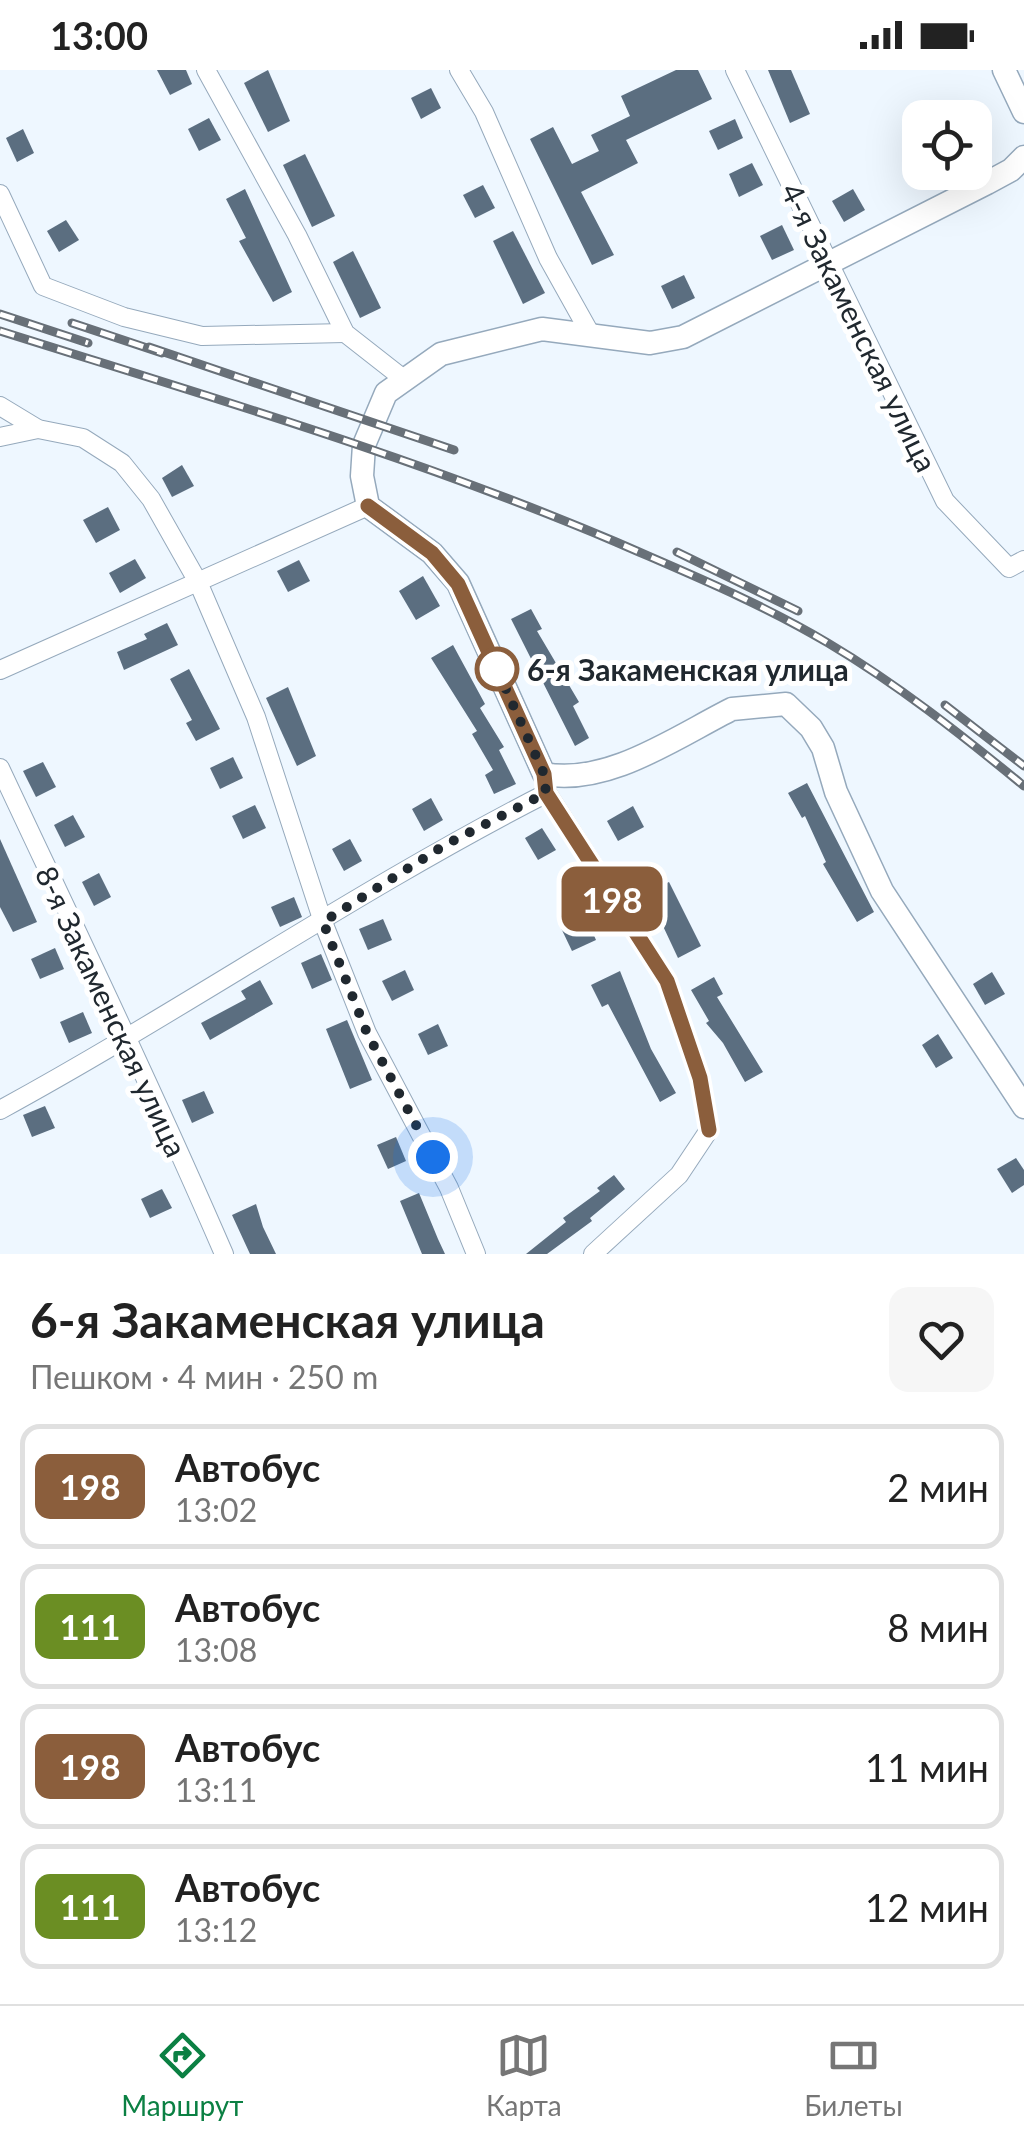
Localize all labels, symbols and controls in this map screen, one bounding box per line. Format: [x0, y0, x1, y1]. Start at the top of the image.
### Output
text: 13:00 [50, 12, 148, 58]
map controls [902, 100, 992, 190]
button: locate [902, 100, 992, 190]
street label: 4-я Закаменская улица [774, 177, 946, 477]
marker: 6-я Закаменская улица [476, 648, 518, 690]
place label: 6-я Закаменская улица [527, 651, 849, 687]
street label: 8-я Закаменская улица [29, 860, 195, 1162]
line badge: 198 [554, 866, 670, 932]
text: 198 [582, 878, 642, 920]
your location [408, 1132, 458, 1182]
button: heart [889, 1287, 994, 1392]
text: 6-я Закаменская улица [30, 1291, 545, 1348]
text: Пешком · 4 мин · 250 m [30, 1357, 378, 1396]
text: Автобус [175, 1444, 320, 1490]
text: 2 мин [887, 1464, 989, 1510]
text: 198 [60, 1465, 120, 1507]
text: 13:02 [175, 1490, 257, 1529]
text: Автобус [175, 1584, 320, 1630]
text: 8 мин [887, 1604, 989, 1650]
text: 111 [60, 1605, 120, 1647]
text: 13:08 [175, 1630, 257, 1669]
text: Автобус [175, 1724, 320, 1770]
text: 11 мин [865, 1744, 989, 1790]
text: 198 [60, 1745, 120, 1787]
text: 13:11 [175, 1770, 257, 1809]
text: Автобус [175, 1864, 320, 1910]
text: 12 мин [865, 1884, 989, 1930]
text: 111 [60, 1885, 120, 1927]
text: 13:12 [175, 1910, 257, 1949]
tab: Маршрут [121, 2028, 243, 2122]
tab: Карта [486, 2028, 562, 2122]
tab: Билеты [804, 2028, 903, 2122]

